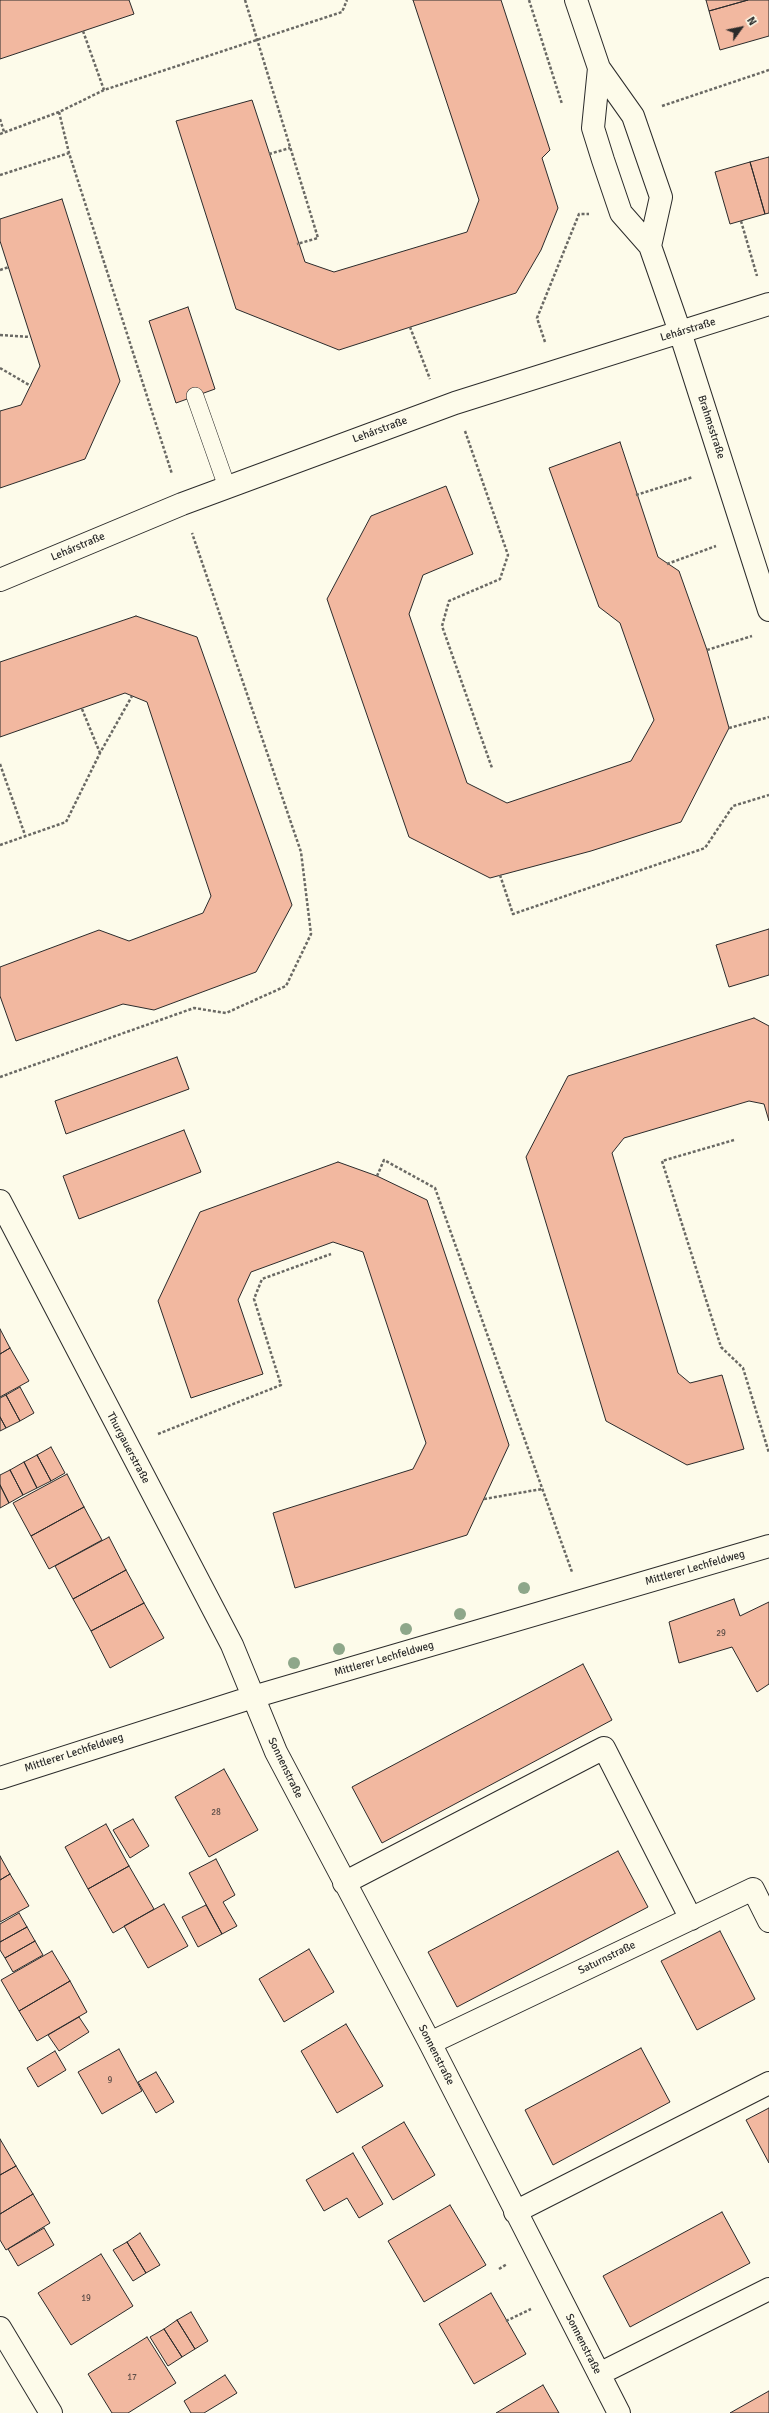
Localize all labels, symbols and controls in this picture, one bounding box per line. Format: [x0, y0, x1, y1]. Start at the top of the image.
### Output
north arrow [721, 8, 761, 48]
text: N [744, 14, 759, 28]
street label: Lehárstraße [659, 315, 717, 345]
street label: Brahmsstraße [694, 393, 728, 461]
street label: Lehárstraße [351, 414, 409, 446]
street label: Lehárstraße [49, 530, 107, 564]
street label: Thurgauerstraße [104, 1410, 152, 1486]
street label: Mittlerer Lechfeldweg [644, 1547, 746, 1589]
house number: 29 [716, 1629, 726, 1639]
street label: Mittlerer Lechfeldweg [333, 1638, 435, 1680]
street label: Mittlerer Lechfeldweg [23, 1731, 125, 1775]
street label: Sonnenstraße [265, 1735, 305, 1801]
house number: 28 [211, 1808, 221, 1818]
street label: Saturnstraße [576, 1938, 638, 1978]
street label: Sonnenstraße [415, 2023, 457, 2087]
house number: 9 [108, 2076, 112, 2086]
house number: 19 [81, 2294, 91, 2304]
street label: Sonnenstraße [562, 2312, 604, 2376]
house number: 17 [127, 2373, 137, 2383]

